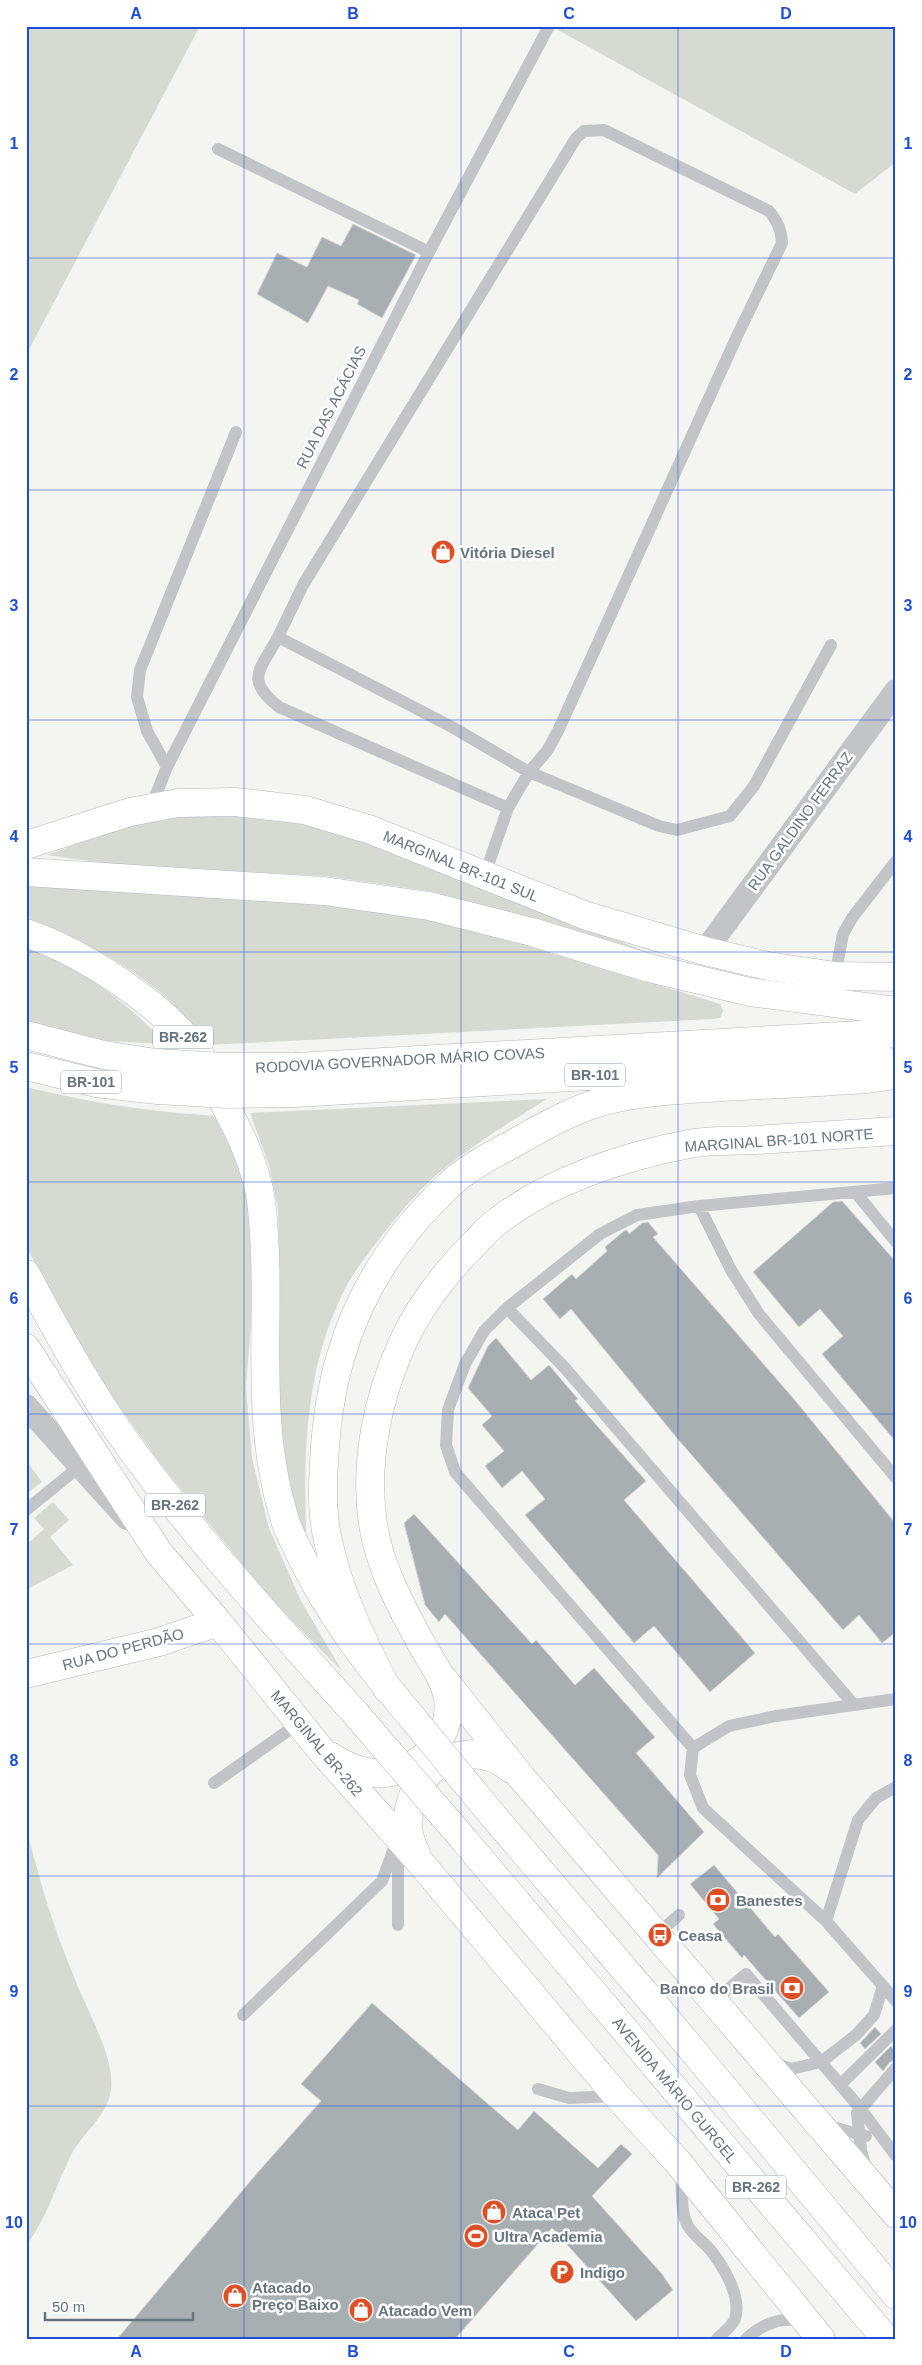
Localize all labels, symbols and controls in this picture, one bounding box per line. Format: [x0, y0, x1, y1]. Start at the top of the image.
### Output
text: A [130, 5, 142, 22]
text: B [347, 5, 359, 22]
text: C [563, 5, 575, 22]
text: D [780, 5, 792, 22]
text: 1 [10, 135, 19, 152]
text: 1 [904, 135, 913, 152]
street label: RUA DAS ACÁCIAS [293, 343, 369, 471]
text: 2 [10, 366, 19, 383]
text: 2 [904, 366, 913, 383]
shop icon: Vitória Diesel [430, 539, 456, 565]
place label: Vitória Diesel [460, 544, 555, 561]
text: 3 [10, 597, 19, 614]
text: 3 [904, 597, 913, 614]
street label: RUA GALDINO FERRAZ [744, 749, 856, 893]
street label: MARGINAL BR-101 SUL [381, 827, 541, 905]
text: 4 [10, 828, 19, 845]
text: 4 [904, 828, 913, 845]
road number: BR-262 [153, 1026, 213, 1048]
street label: RODOVIA GOVERNADOR MÁRIO COVAS [255, 1044, 545, 1076]
text: 5 [10, 1059, 19, 1076]
text: 5 [904, 1059, 913, 1076]
road number: BR-101 [565, 1064, 625, 1086]
road number: BR-101 [61, 1070, 121, 1094]
street label: MARGINAL BR-101 NORTE [684, 1125, 874, 1155]
text: 6 [10, 1290, 19, 1307]
text: 6 [904, 1290, 913, 1307]
road number: BR-262 [145, 1494, 205, 1516]
text: 7 [10, 1521, 19, 1538]
text: 7 [904, 1521, 913, 1538]
street label: RUA DO PERDÃO [60, 1625, 186, 1673]
street label: MARGINAL BR-262 [268, 1687, 366, 1799]
text: 8 [10, 1752, 19, 1769]
text: 8 [904, 1752, 913, 1769]
bank icon: Banestes [705, 1887, 731, 1913]
place label: Banestes [736, 1892, 803, 1909]
bus stop icon: Ceasa [647, 1922, 673, 1948]
place label: Ceasa [678, 1927, 723, 1944]
bank icon: Banco do Brasil [779, 1975, 805, 2001]
place label: Banco do Brasil [660, 1980, 774, 1997]
text: 9 [10, 1983, 19, 2000]
text: 9 [904, 1983, 913, 2000]
street label: AVENIDA MÁRIO GURGEL [609, 2014, 741, 2166]
road number: BR-262 [726, 2176, 786, 2198]
shop icon: Ataca Pet [481, 2199, 507, 2225]
place label: Ataca Pet [512, 2204, 580, 2221]
text: 10 [5, 2214, 23, 2231]
text: 10 [899, 2214, 917, 2231]
sports icon: Ultra Academia [463, 2223, 489, 2249]
place label: Ultra Academia [494, 2228, 603, 2245]
parking icon: Indigo [549, 2259, 575, 2285]
place label: Indigo [580, 2264, 625, 2281]
place label: Atacado Preço Baixo [252, 2279, 339, 2313]
shop icon: Atacado Preço Baixo [222, 2283, 248, 2309]
scale bar [45, 2290, 192, 2322]
shop icon: Atacado Vem [348, 2297, 374, 2323]
text: 50 m [52, 2298, 85, 2315]
place label: Atacado Vem [378, 2302, 472, 2319]
text: A [130, 2343, 142, 2360]
text: B [347, 2343, 359, 2360]
text: C [563, 2343, 575, 2360]
text: D [780, 2343, 792, 2360]

